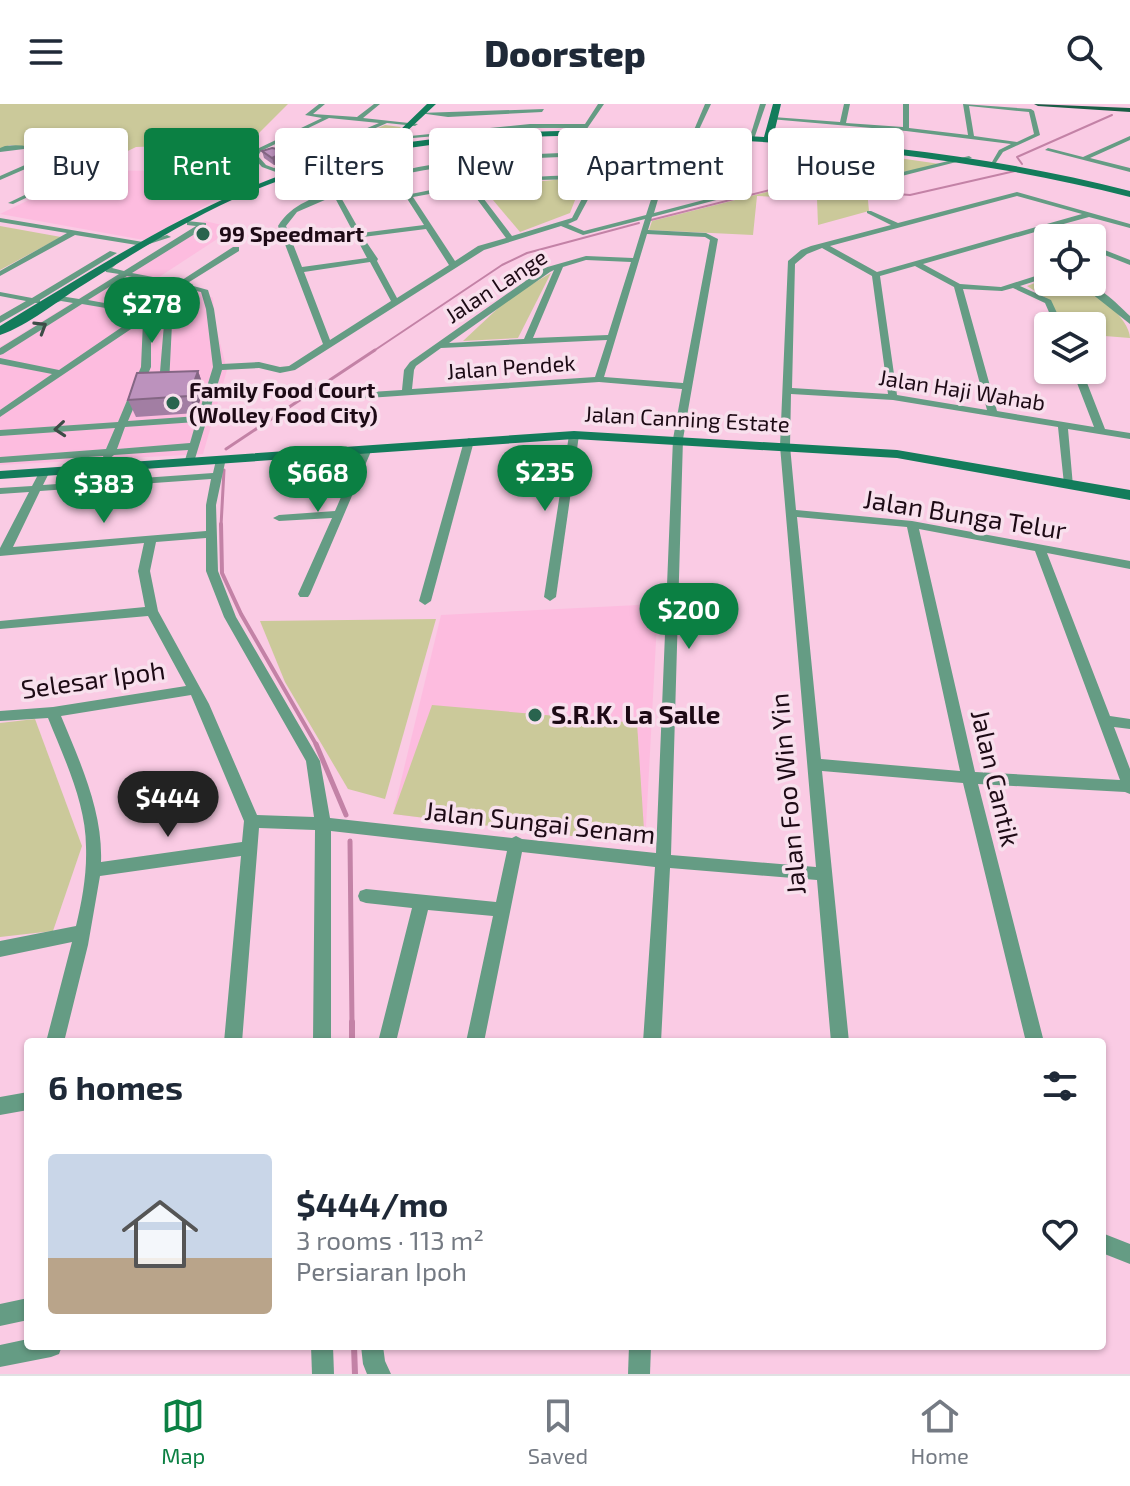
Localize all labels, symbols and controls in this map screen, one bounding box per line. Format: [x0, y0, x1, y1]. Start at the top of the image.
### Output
icon: menu [24, 30, 68, 74]
icon: search [1062, 30, 1106, 74]
text: Doorstep [484, 31, 646, 74]
chip: Buy [24, 128, 128, 200]
chip: Rent [144, 128, 259, 200]
chip: Filters [275, 128, 413, 200]
chip: New [429, 128, 542, 200]
chip: Apartment [558, 128, 752, 200]
chip: House [768, 128, 904, 200]
place label: 99 Speedmart [219, 220, 364, 246]
map controls [1034, 224, 1106, 384]
button: locate [1034, 224, 1106, 296]
marker: 99 Speedmart [194, 225, 212, 243]
street label: Jalan Lange [440, 243, 551, 328]
pin: $278 [105, 277, 199, 345]
text: $278 [122, 287, 182, 318]
button: layers [1034, 312, 1106, 384]
one-way arrow [32, 321, 47, 336]
street label: Jalan Pendek [446, 349, 576, 383]
street label: Jalan Haji Wahab [877, 363, 1047, 416]
place label: Family Food Court (Wolley Food City) [189, 376, 378, 428]
marker: Family Food Court (Wolley Food City) [164, 394, 182, 412]
street label: Jalan Canning Estate [584, 400, 790, 436]
one-way arrow [53, 420, 66, 437]
pin: $235 [498, 445, 592, 513]
pin: $668 [271, 446, 365, 514]
text: $235 [515, 455, 575, 486]
text: $668 [287, 456, 349, 487]
pin: $383 [57, 457, 151, 525]
text: $383 [74, 467, 134, 498]
street label: Jalan Bunga Telur [862, 482, 1069, 545]
pin: $200 [642, 583, 736, 651]
text: $200 [658, 593, 721, 624]
street label: Selesar Ipoh [19, 653, 167, 704]
street label: Jalan Foo Win Yin [762, 692, 811, 896]
place label: S.R.K. La Salle [551, 698, 720, 729]
marker: S.R.K. La Salle [526, 706, 544, 724]
street label: Jalan Cantik [966, 706, 1027, 849]
pin: $444 [121, 771, 215, 839]
text: $444 [136, 781, 200, 812]
street label: Jalan Sungai Senam [423, 794, 657, 849]
icon: filters [1038, 1064, 1082, 1108]
text: 6 homes [48, 1066, 183, 1107]
text: $444/mo [296, 1183, 448, 1224]
icon: home [112, 1186, 208, 1282]
icon: heart [1038, 1212, 1082, 1256]
text: 3 rooms · 113 m² [296, 1224, 484, 1255]
text: Persiaran Ipoh [296, 1255, 467, 1286]
tab: Map [161, 1394, 205, 1468]
tab: Saved [528, 1394, 588, 1468]
tab: Home [910, 1394, 969, 1468]

